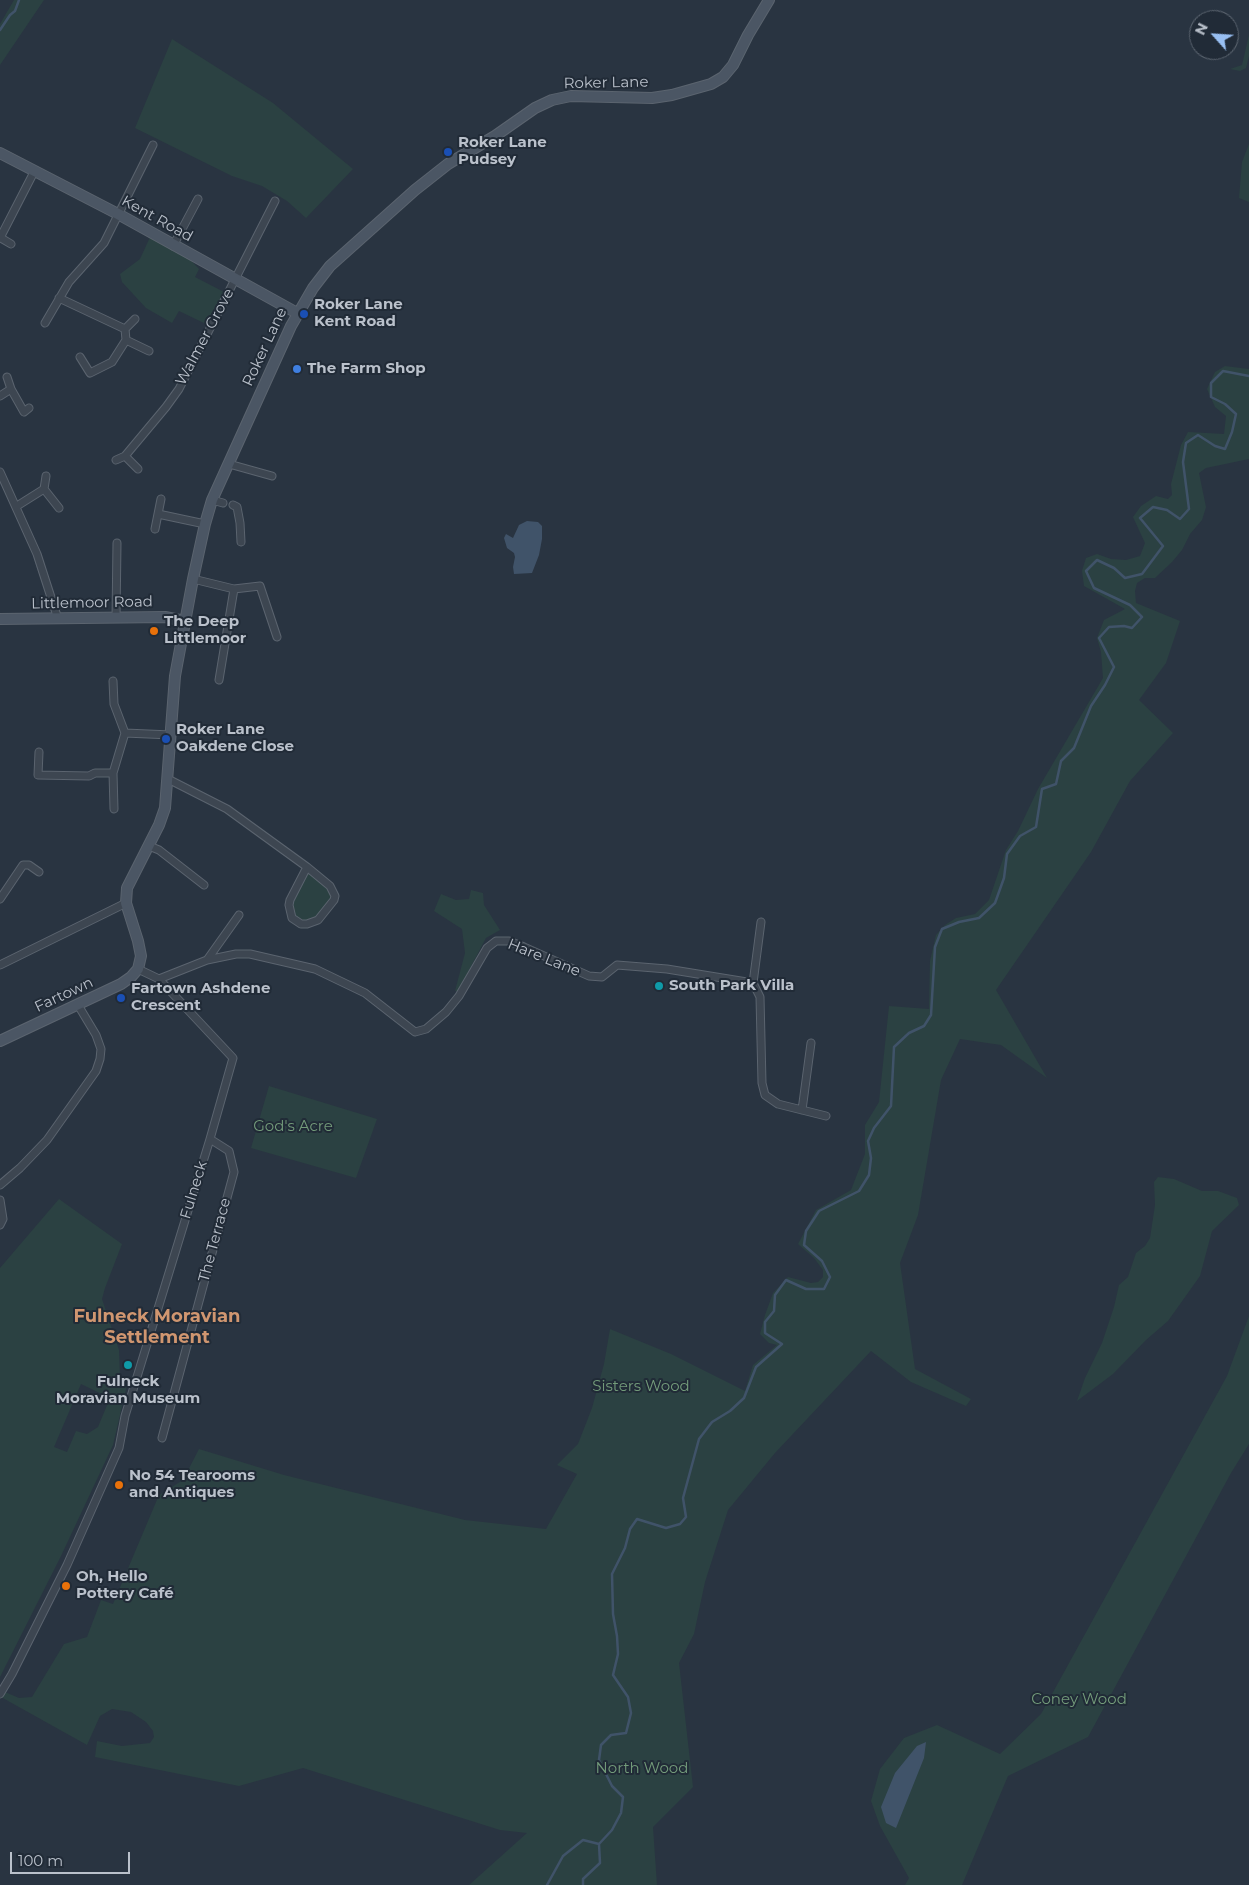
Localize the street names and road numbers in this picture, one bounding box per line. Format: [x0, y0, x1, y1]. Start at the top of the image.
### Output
street label: Roker Lane [563, 73, 649, 93]
street label: Kent Road [118, 192, 196, 246]
street label: Walmer Grove [172, 285, 238, 389]
street label: Roker Lane [239, 305, 291, 389]
street label: Littlemoor Road [31, 593, 153, 613]
street label: Hare Lane [505, 935, 583, 981]
street label: Fartown [32, 974, 96, 1016]
street label: Fulneck [177, 1159, 211, 1221]
street label: The Terrace [195, 1196, 235, 1284]

